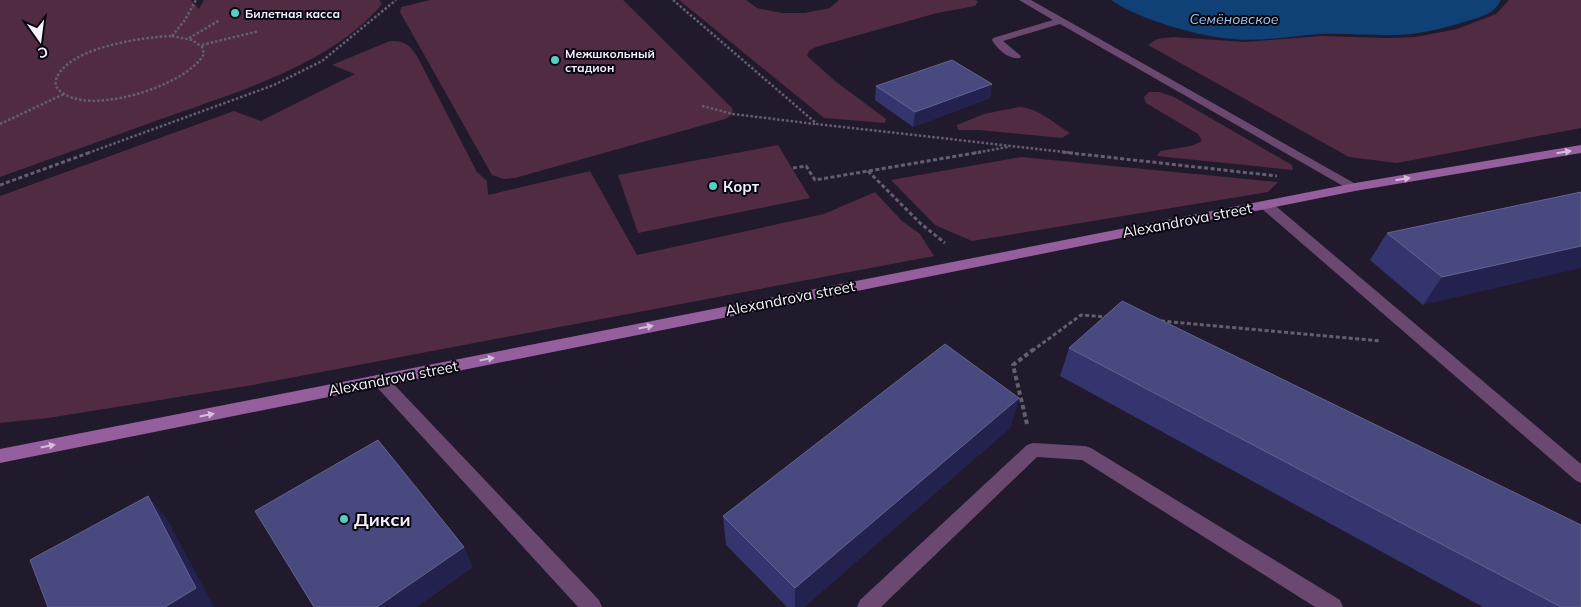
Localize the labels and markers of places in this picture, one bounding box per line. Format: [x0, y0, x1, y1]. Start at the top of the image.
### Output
place label: Билетная касса [245, 6, 340, 21]
marker: Билетная касса [229, 7, 241, 19]
place label: Межшкольный стадион [565, 46, 655, 75]
marker: Межшкольный стадион [549, 54, 561, 66]
place label: Корт [723, 177, 760, 196]
marker: Корт [707, 180, 719, 192]
place label: Дикси [354, 508, 411, 531]
marker: Дикси [338, 513, 350, 525]

